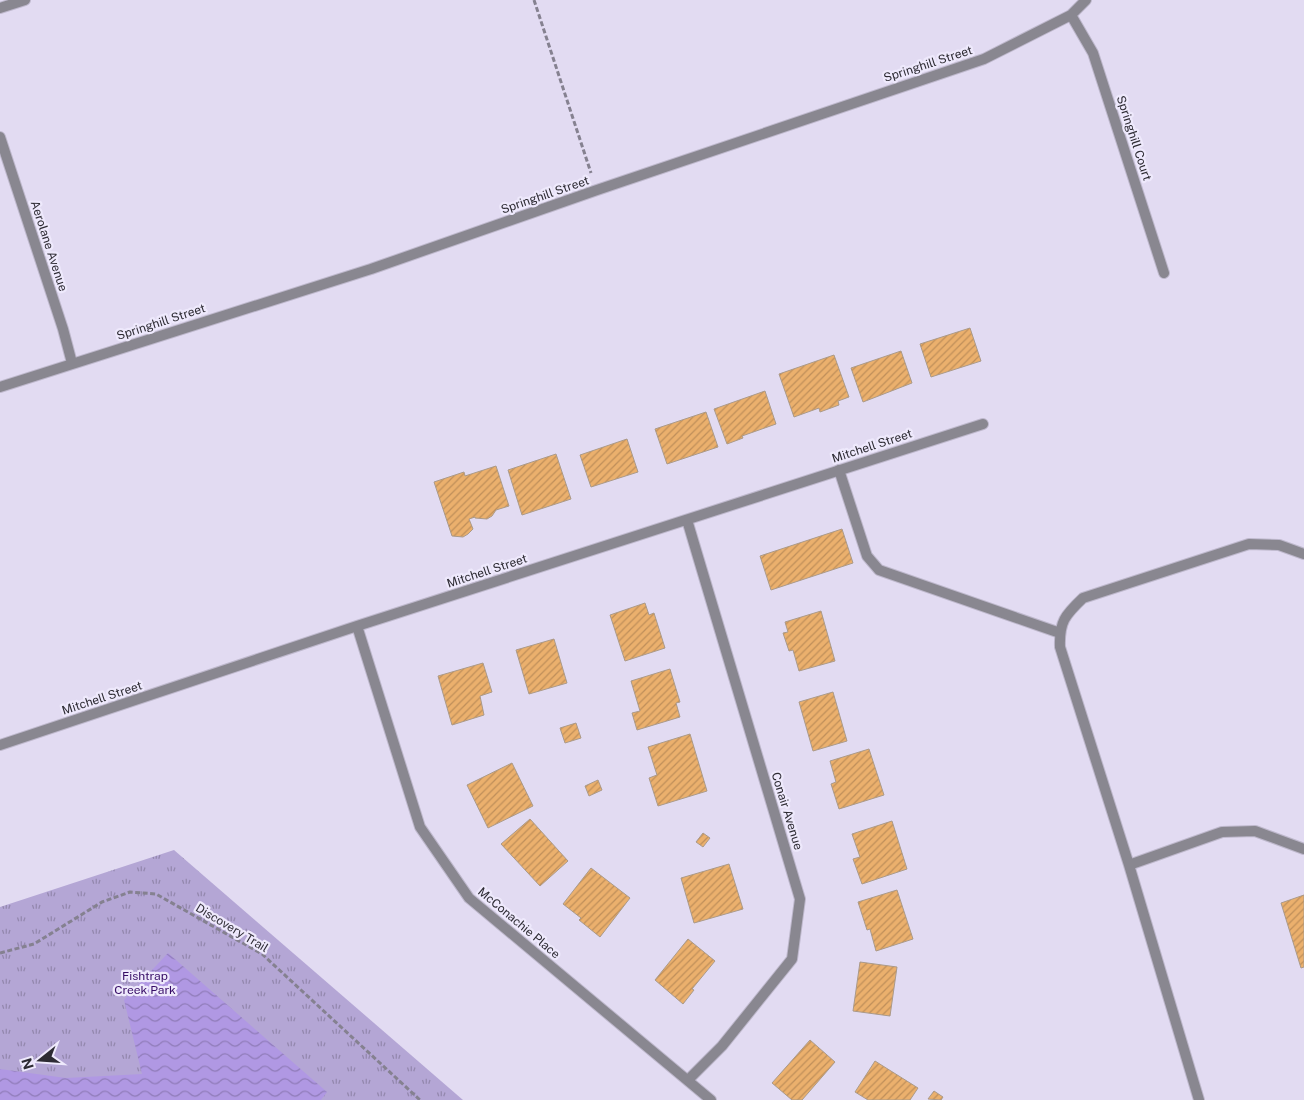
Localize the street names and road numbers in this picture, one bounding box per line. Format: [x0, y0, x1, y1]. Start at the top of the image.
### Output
street label: Springhill Street [882, 43, 974, 85]
street label: Springhill Court [1114, 94, 1154, 183]
street label: Springhill Street [499, 173, 591, 217]
street label: Aerolane Avenue [28, 199, 70, 293]
street label: Springhill Street [115, 301, 207, 343]
street label: Mitchell Street [830, 426, 914, 466]
street label: Mitchell Street [445, 551, 529, 591]
street label: Mitchell Street [60, 678, 144, 718]
street label: Conair Avenue [769, 770, 806, 852]
street label: McConachie Place [475, 885, 563, 962]
street label: Discovery Trail [193, 901, 271, 955]

